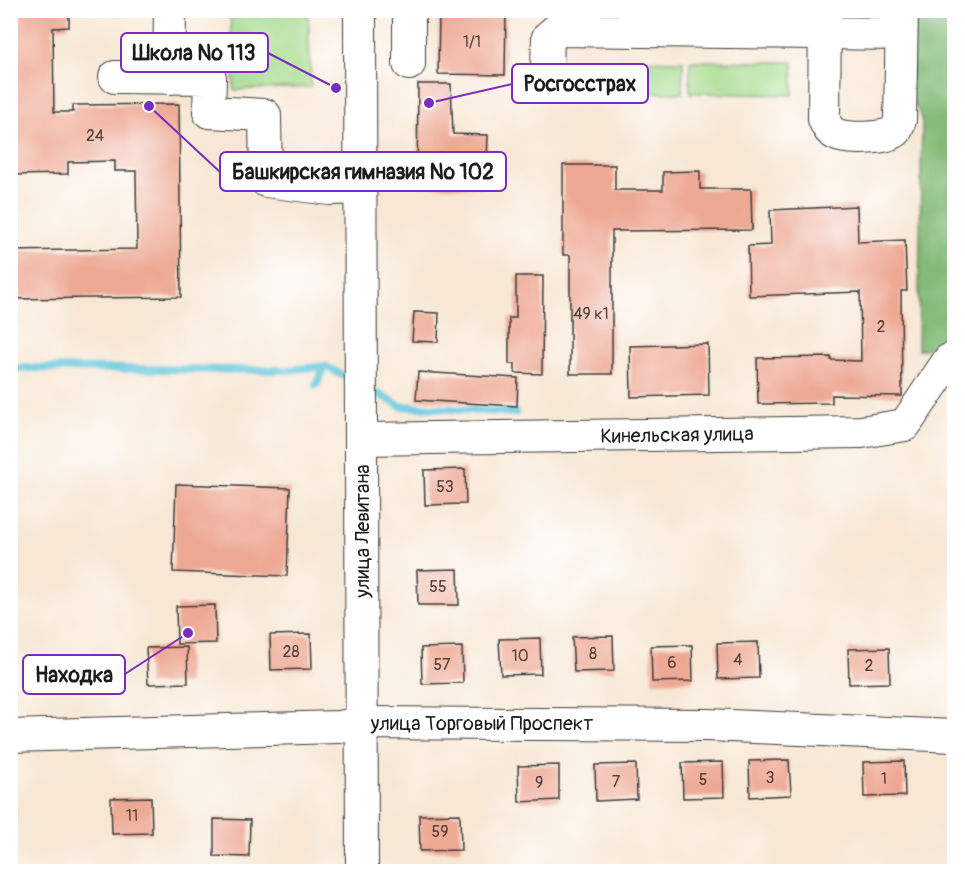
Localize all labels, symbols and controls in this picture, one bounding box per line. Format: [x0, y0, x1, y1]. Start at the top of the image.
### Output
house number: 1/1 [463, 32, 481, 52]
callout: Школа № 113 [121, 33, 268, 72]
text: Школа № 113 [132, 40, 255, 67]
callout: Росгосстрах [512, 64, 648, 103]
text: Росгосстрах [524, 71, 636, 98]
house number: 24 [86, 126, 104, 146]
callout: Башкирская гимназия № 102 [220, 152, 506, 191]
text: Башкирская гимназия № 102 [232, 159, 494, 186]
house number: 49 к1 [573, 304, 609, 324]
house number: 2 [877, 317, 886, 337]
street label: Кинельская улица [600, 421, 754, 449]
street label: улица Левитана [350, 464, 375, 599]
house number: 53 [436, 477, 454, 497]
house number: 55 [429, 577, 447, 597]
house number: 28 [282, 642, 300, 662]
house number: 8 [589, 644, 597, 664]
house number: 10 [511, 646, 529, 666]
house number: 4 [733, 650, 743, 670]
house number: 6 [667, 653, 677, 673]
callout: Находка [23, 655, 125, 694]
house number: 57 [433, 655, 451, 675]
house number: 2 [865, 656, 874, 676]
text: Находка [35, 662, 113, 689]
street label: улица Торговый Проспект [370, 711, 593, 736]
house number: 3 [766, 768, 775, 788]
house number: 1 [881, 769, 887, 789]
house number: 5 [699, 770, 707, 790]
house number: 7 [612, 772, 621, 792]
house number: 9 [535, 773, 543, 793]
house number: 11 [126, 806, 138, 826]
house number: 59 [432, 822, 448, 842]

